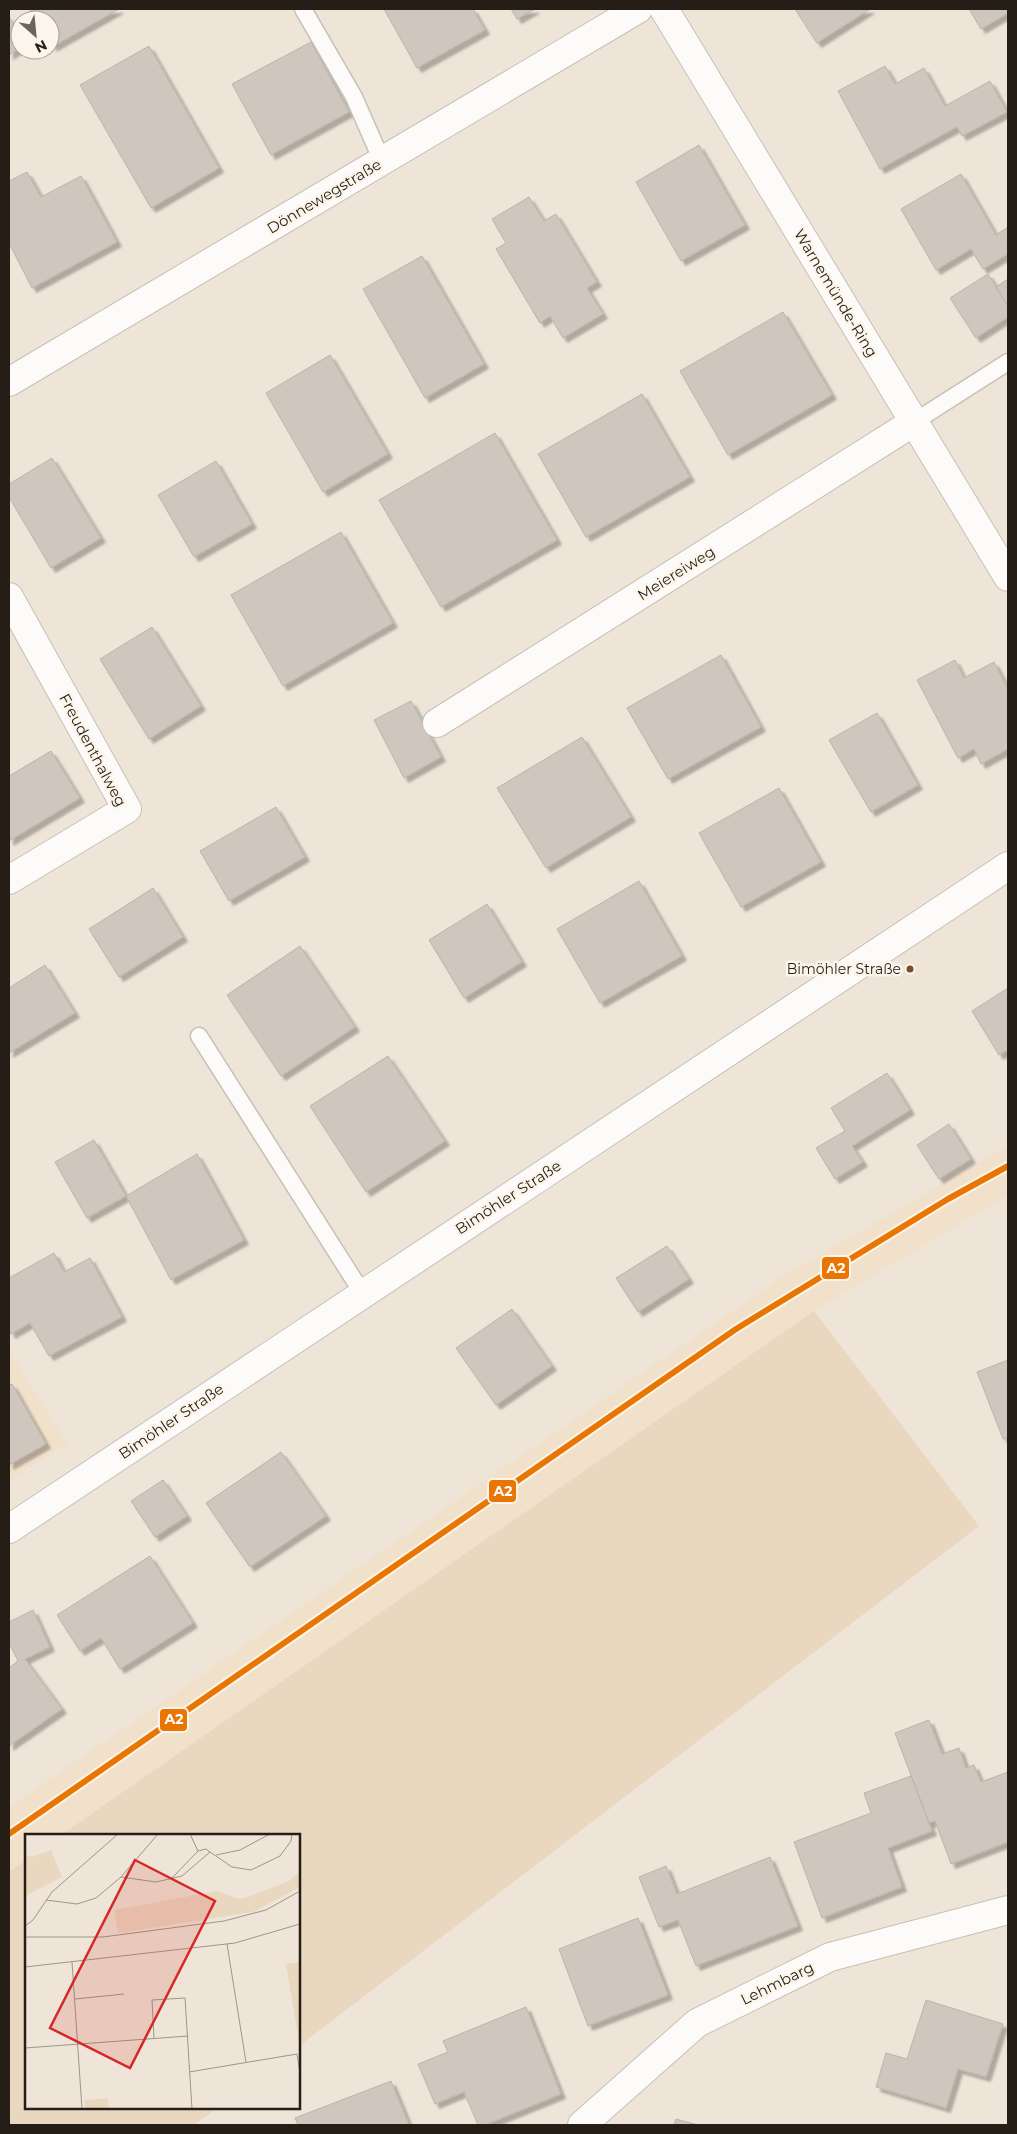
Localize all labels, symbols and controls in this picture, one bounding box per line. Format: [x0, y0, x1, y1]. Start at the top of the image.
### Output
north arrow [10, 10, 60, 60]
text: N [32, 36, 50, 57]
street label: Dönnewegstraße [263, 154, 385, 238]
street label: Warnemünde-Ring [790, 225, 882, 361]
street label: Meiereiweg [634, 542, 718, 604]
street label: Freudenthalweg [55, 690, 131, 810]
place label: Bimöhler Straße [787, 960, 901, 978]
marker: Bimöhler Straße [905, 964, 915, 974]
street label: Bimöhler Straße [451, 1156, 565, 1238]
line badge: A2 [821, 1256, 850, 1280]
text: A2 [826, 1259, 845, 1277]
street label: Bimöhler Straße [115, 1379, 227, 1463]
line badge: A2 [488, 1479, 517, 1503]
text: A2 [493, 1482, 512, 1500]
line badge: A2 [159, 1708, 188, 1732]
text: A2 [164, 1710, 183, 1728]
inset map [25, 1834, 300, 2109]
street label: Lehmbarg [737, 1957, 817, 2009]

